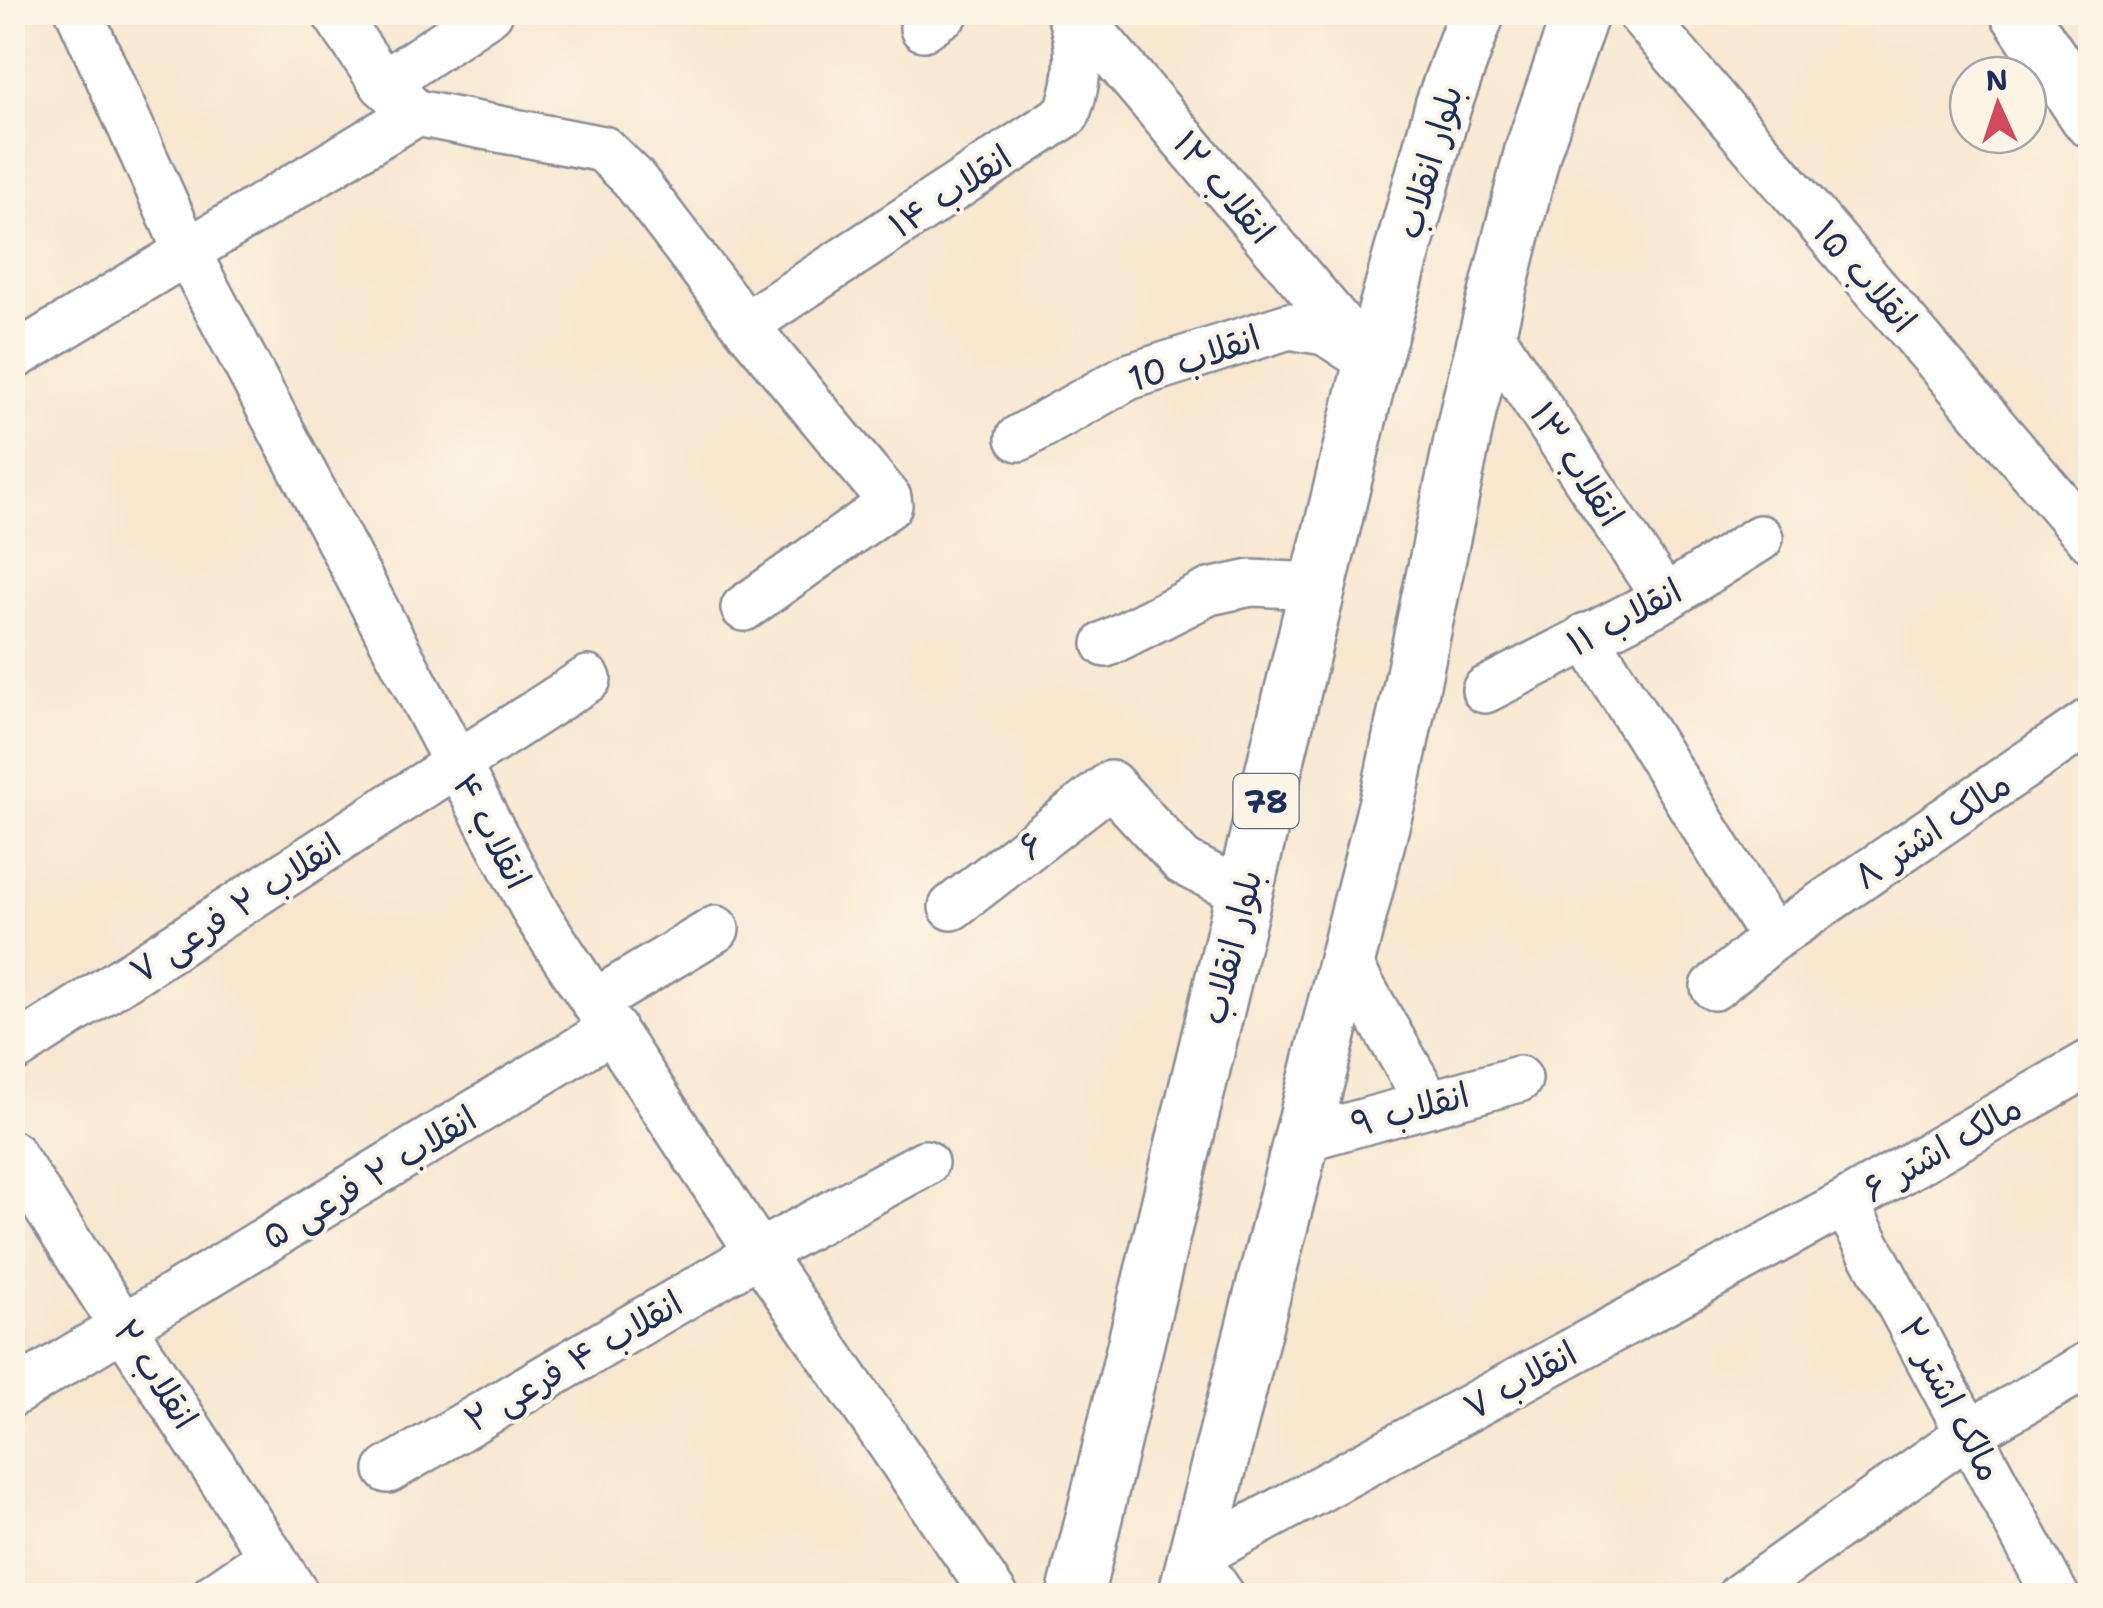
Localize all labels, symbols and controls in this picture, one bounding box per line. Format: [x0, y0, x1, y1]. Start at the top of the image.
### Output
north arrow [1948, 55, 2048, 155]
text: N [1985, 60, 2009, 100]
street label: بلوار انقلاب [1385, 80, 1473, 244]
street label: انقلاب ۱۲ [1163, 120, 1285, 254]
street label: انقلاب ۱۴ [880, 134, 1020, 248]
street label: انقلاب ۱۵ [1803, 210, 1927, 342]
street label: انقلاب 10 [1122, 314, 1266, 402]
street label: انقلاب ۱۳ [1519, 393, 1635, 535]
street label: انقلاب ۱۱ [1558, 567, 1690, 667]
street label: مالک اشتر ۸ [1844, 760, 2020, 900]
street label: انقلاب ۴ [442, 765, 542, 897]
road number: 78 [1234, 774, 1298, 828]
street label: ۶ [1008, 820, 1054, 870]
street label: انقلاب ۲ فرعی ۷ [120, 822, 350, 994]
street label: بلوار انقلاب [1189, 865, 1273, 1029]
street label: انقلاب ۹ [1346, 1071, 1474, 1147]
street label: مالک اشتر ۶ [1854, 1083, 2030, 1213]
street label: انقلاب ۲ فرعی ۵ [253, 1094, 485, 1260]
street label: انقلاب ۴ فرعی ۲ [455, 1280, 691, 1442]
street label: مالک اشتر ۲ [1888, 1309, 2014, 1489]
street label: انقلاب ۲ [103, 1310, 209, 1438]
street label: انقلاب ۷ [1455, 1330, 1585, 1430]

